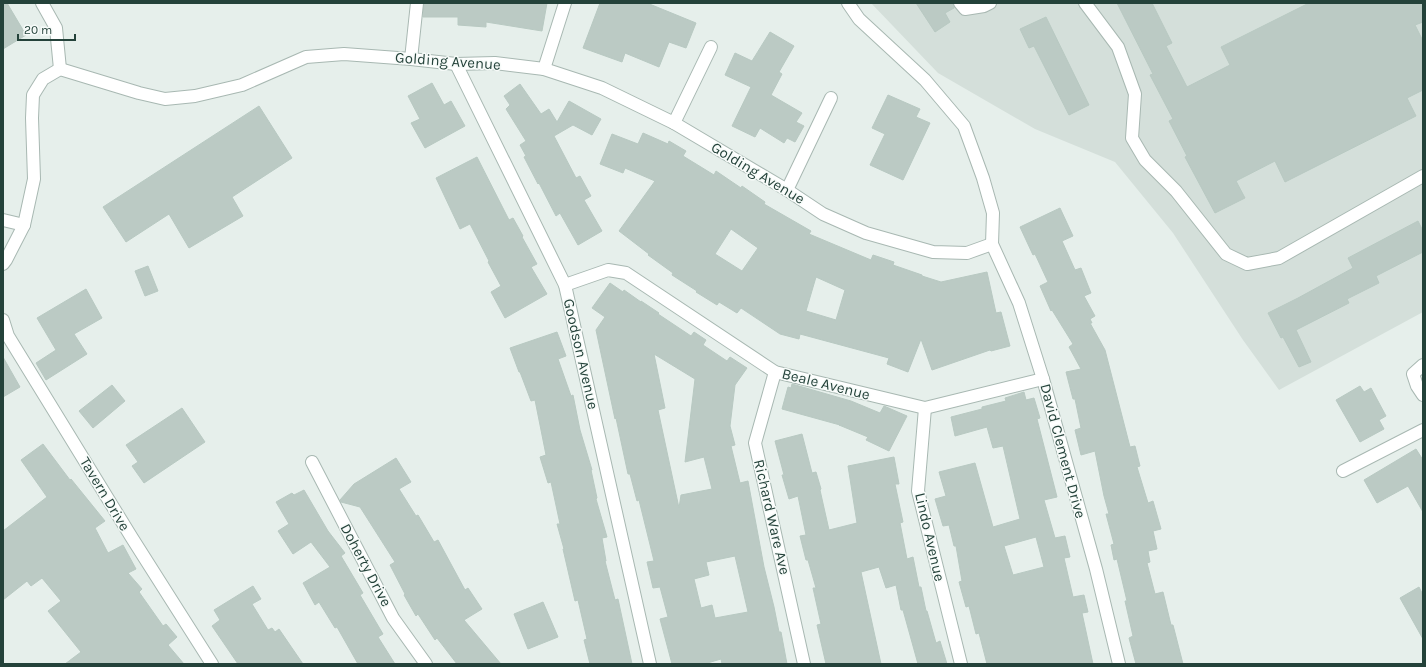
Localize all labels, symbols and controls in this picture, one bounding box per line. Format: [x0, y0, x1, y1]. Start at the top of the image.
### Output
scale bar [18, 16, 75, 42]
text: 20 m [24, 23, 52, 37]
street label: Golding Avenue [395, 48, 501, 74]
street label: Golding Avenue [708, 138, 808, 208]
street label: Goodson Avenue [560, 297, 602, 411]
street label: Beale Avenue [780, 364, 872, 404]
street label: David Clement Drive [1036, 382, 1090, 520]
street label: Tavern Drive [76, 454, 134, 534]
street label: Richard Ware Ave [750, 457, 794, 577]
street label: Lindo Avenue [911, 491, 949, 583]
street label: Doherty Drive [337, 520, 395, 610]

